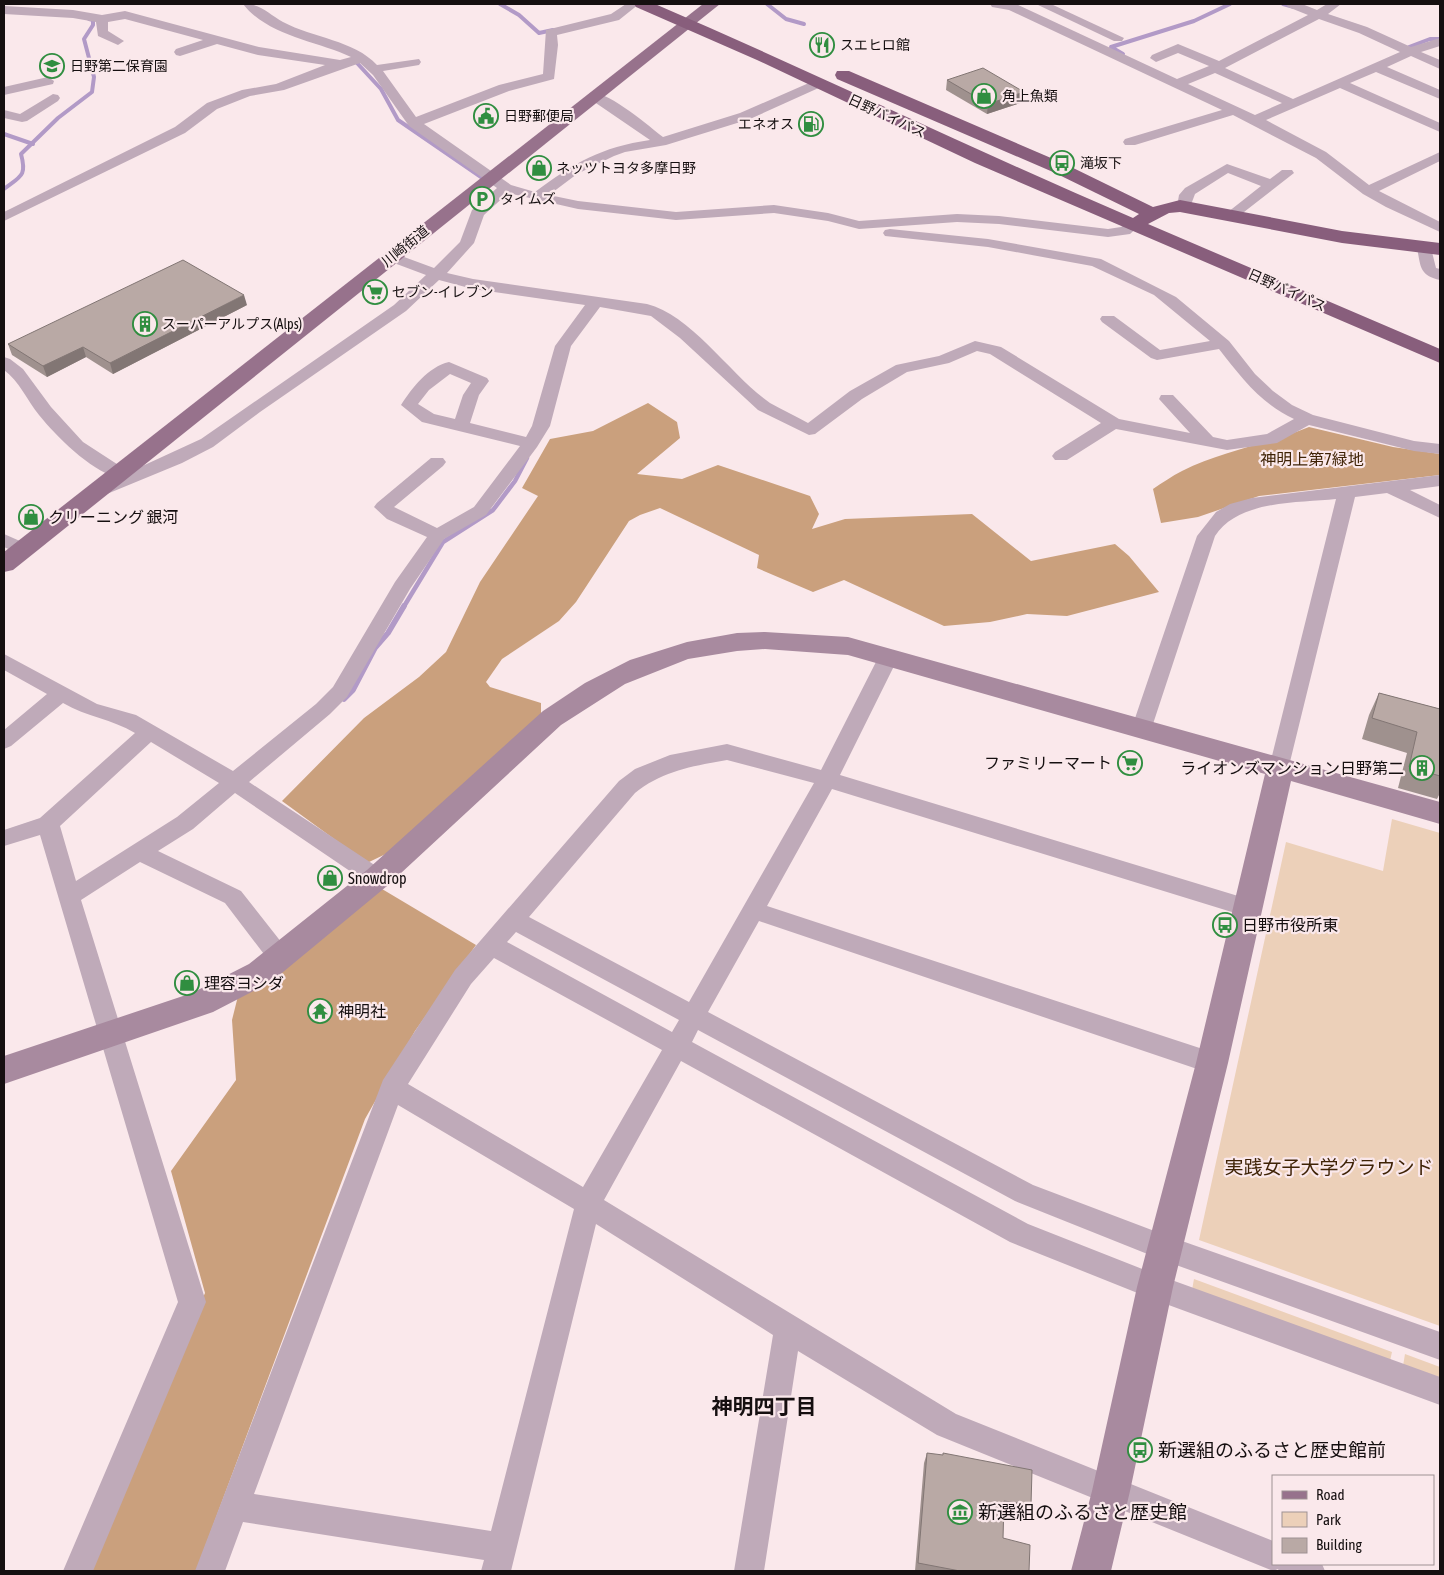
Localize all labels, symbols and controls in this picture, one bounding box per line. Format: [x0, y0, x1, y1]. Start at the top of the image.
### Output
restaurant icon: スエヒロ館 [809, 32, 835, 58]
place label: スエヒロ館 [840, 37, 910, 53]
school or university icon: 日野第二保育園 [39, 53, 65, 79]
place label: 日野第二保育園 [70, 58, 168, 74]
shop icon: 角上魚類 [971, 83, 997, 109]
place label: 角上魚類 [1002, 88, 1058, 104]
street label: 日野バイパス [846, 91, 928, 141]
public building icon: 日野郵便局 [473, 103, 499, 129]
place label: 日野郵便局 [504, 108, 574, 124]
fuel station icon: エネオス [798, 111, 824, 137]
place label: エネオス [738, 116, 794, 132]
bus stop icon: 滝坂下 [1049, 150, 1075, 176]
shop icon: ネッツトヨタ多摩日野 [526, 155, 552, 181]
place label: 滝坂下 [1080, 155, 1122, 171]
place label: ネッツトヨタ多摩日野 [556, 160, 696, 176]
parking icon: タイムズ [469, 186, 495, 212]
place label: タイムズ [500, 191, 556, 207]
street label: 川崎街道 [378, 222, 432, 270]
street label: 日野バイパス [1245, 266, 1329, 314]
supermarket icon: セブン-イレブン [362, 279, 388, 305]
place label: セブン-イレブン [392, 284, 494, 300]
building icon: スーパーアルプス(Alps) [132, 311, 158, 337]
place label: スーパーアルプス(Alps) [162, 316, 302, 332]
park label: 神明上第7緑地 [1260, 450, 1364, 468]
shop icon: クリーニング 銀河 [18, 504, 44, 530]
place label: クリーニング 銀河 [48, 508, 178, 526]
supermarket icon: ファミリーマート [1117, 750, 1143, 776]
place label: ファミリーマート [984, 754, 1112, 772]
building icon: ライオンズマンション日野第二 [1409, 755, 1435, 781]
place label: ライオンズマンション日野第二 [1180, 759, 1404, 777]
shop icon: Snowdrop [317, 865, 343, 891]
place label: Snowdrop [348, 869, 407, 888]
bus stop icon: 日野市役所東 [1212, 912, 1238, 938]
place label: 日野市役所東 [1242, 916, 1338, 934]
shop icon: 理容ヨシダ [174, 970, 200, 996]
place label: 理容ヨシダ [204, 974, 284, 992]
temple icon: 神明社 [307, 998, 333, 1024]
place label: 神明社 [338, 1002, 386, 1020]
park label: 実践女子大学グラウンド [1224, 1156, 1434, 1178]
district label: 神明四丁目 [712, 1394, 817, 1418]
bus stop icon: 新選組のふるさと歴史館前 [1127, 1437, 1153, 1463]
place label: 新選組のふるさと歴史館前 [1158, 1439, 1386, 1461]
legend [1272, 1475, 1434, 1565]
text: Road [1316, 1486, 1345, 1503]
museum icon: 新選組のふるさと歴史館 [947, 1499, 973, 1525]
place label: 新選組のふるさと歴史館 [978, 1501, 1187, 1523]
text: Park [1316, 1511, 1341, 1528]
text: Building [1316, 1536, 1362, 1553]

